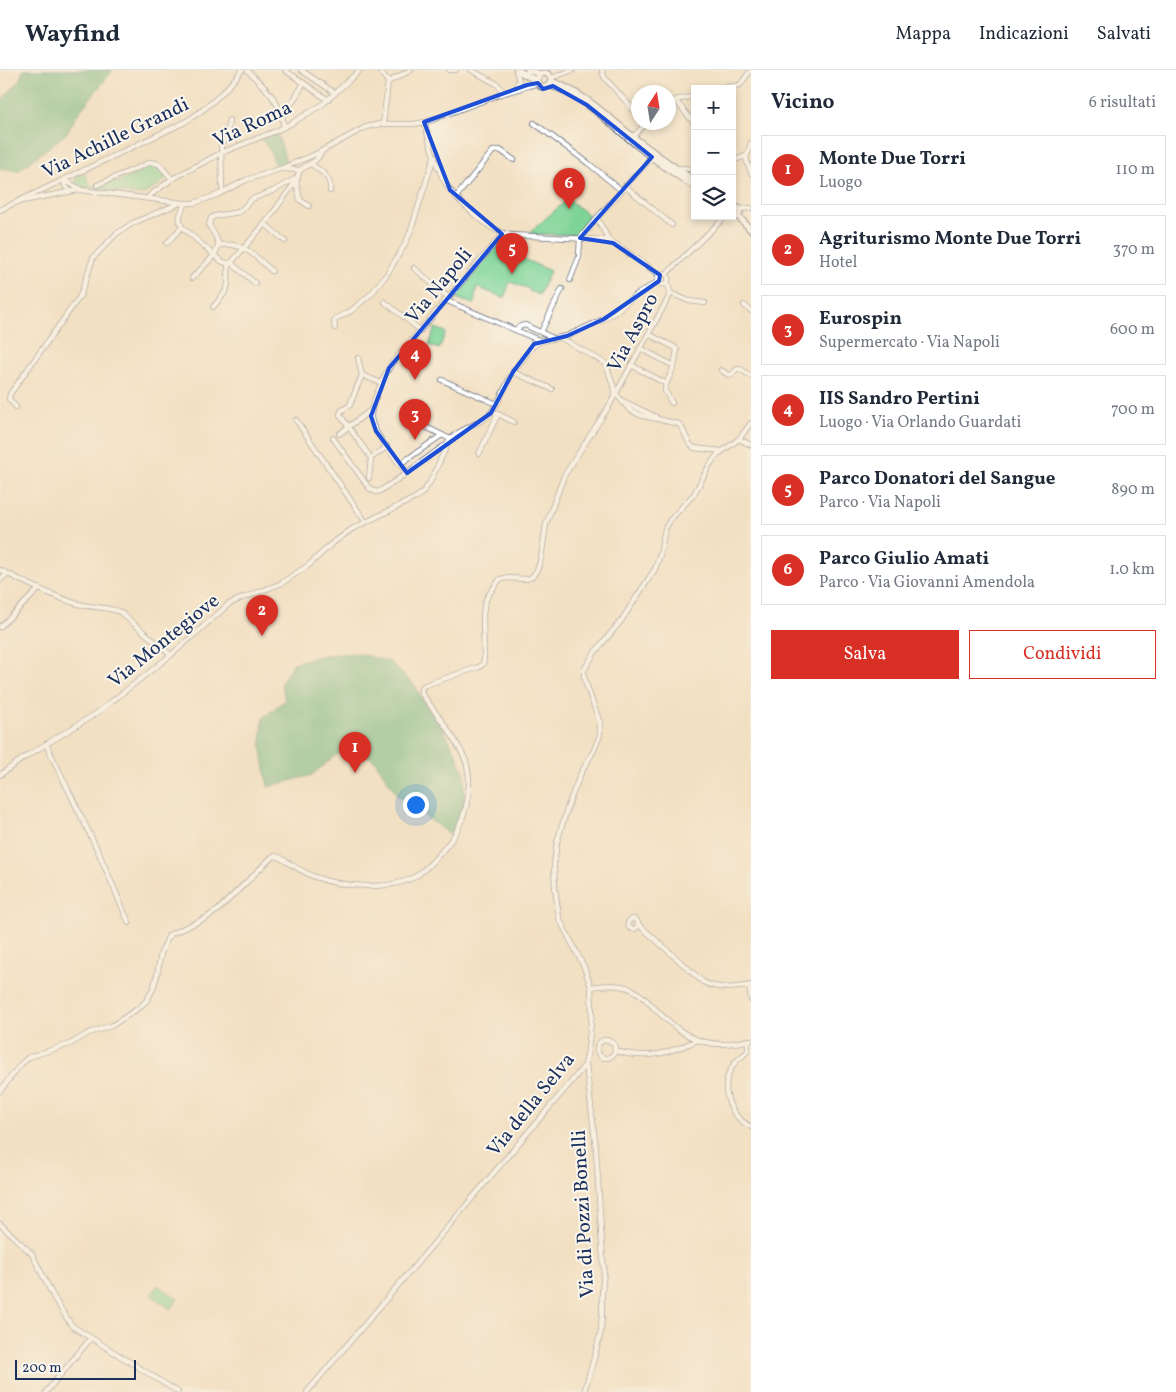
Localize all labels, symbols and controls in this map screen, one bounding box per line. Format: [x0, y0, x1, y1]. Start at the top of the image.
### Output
text: Wayfind [25, 18, 120, 52]
text: Mappa [896, 22, 951, 47]
text: Indicazioni [979, 22, 1069, 47]
text: Salvati [1097, 22, 1151, 47]
north arrow [631, 85, 676, 130]
map controls [691, 85, 736, 220]
button: + [691, 85, 736, 130]
text: Vicino [771, 88, 835, 117]
street label: Via Achille Grandi [38, 91, 194, 187]
text: 6 risultati [1089, 92, 1156, 114]
street label: Via Roma [209, 94, 297, 155]
button: − [691, 130, 736, 175]
text: Monte Due Torri [819, 146, 966, 172]
text: 1 [785, 159, 791, 181]
text: 110 m [1116, 159, 1155, 181]
pin: 6 [553, 168, 585, 209]
text: Luogo [819, 172, 862, 194]
button: layers [691, 175, 736, 220]
text: Agriturismo Monte Due Torri [819, 226, 1081, 252]
pin: 5 [496, 233, 528, 274]
text: 2 [784, 239, 792, 261]
text: 370 m [1113, 239, 1155, 261]
street label: Via Napoli [399, 242, 480, 330]
text: Hotel [819, 252, 857, 274]
street label: Via Aspro [601, 288, 666, 377]
text: Eurospin [819, 306, 902, 332]
text: 3 [784, 319, 792, 341]
text: 600 m [1110, 319, 1155, 341]
text: Supermercato · Via Napoli [819, 332, 1000, 354]
pin: 4 [399, 339, 431, 380]
text: IIS Sandro Pertini [819, 386, 980, 412]
pin: 3 [399, 399, 431, 440]
text: 4 [783, 399, 793, 421]
text: 700 m [1111, 399, 1155, 421]
text: Luogo · Via Orlando Guardati [819, 412, 1021, 434]
text: Parco Donatori del Sangue [819, 466, 1056, 492]
text: 5 [784, 479, 792, 501]
text: 890 m [1111, 479, 1155, 501]
text: Parco · Via Napoli [819, 492, 941, 514]
text: Parco Giulio Amati [819, 546, 989, 572]
text: 6 [784, 559, 792, 581]
text: 1.0 km [1109, 559, 1155, 581]
text: Parco · Via Giovanni Amendola [819, 572, 1035, 594]
street label: Via Montegiove [102, 588, 226, 695]
pin: 2 [246, 595, 278, 636]
button: Salva [771, 630, 959, 679]
button: Condividi [969, 630, 1156, 679]
pin: 1 [339, 732, 371, 773]
your location [403, 792, 429, 818]
street label: Via della Selva [481, 1047, 582, 1163]
street label: Via di Pozzi Bonelli [566, 1129, 602, 1299]
scale bar [15, 1357, 136, 1380]
text: 200 m [22, 1359, 62, 1378]

